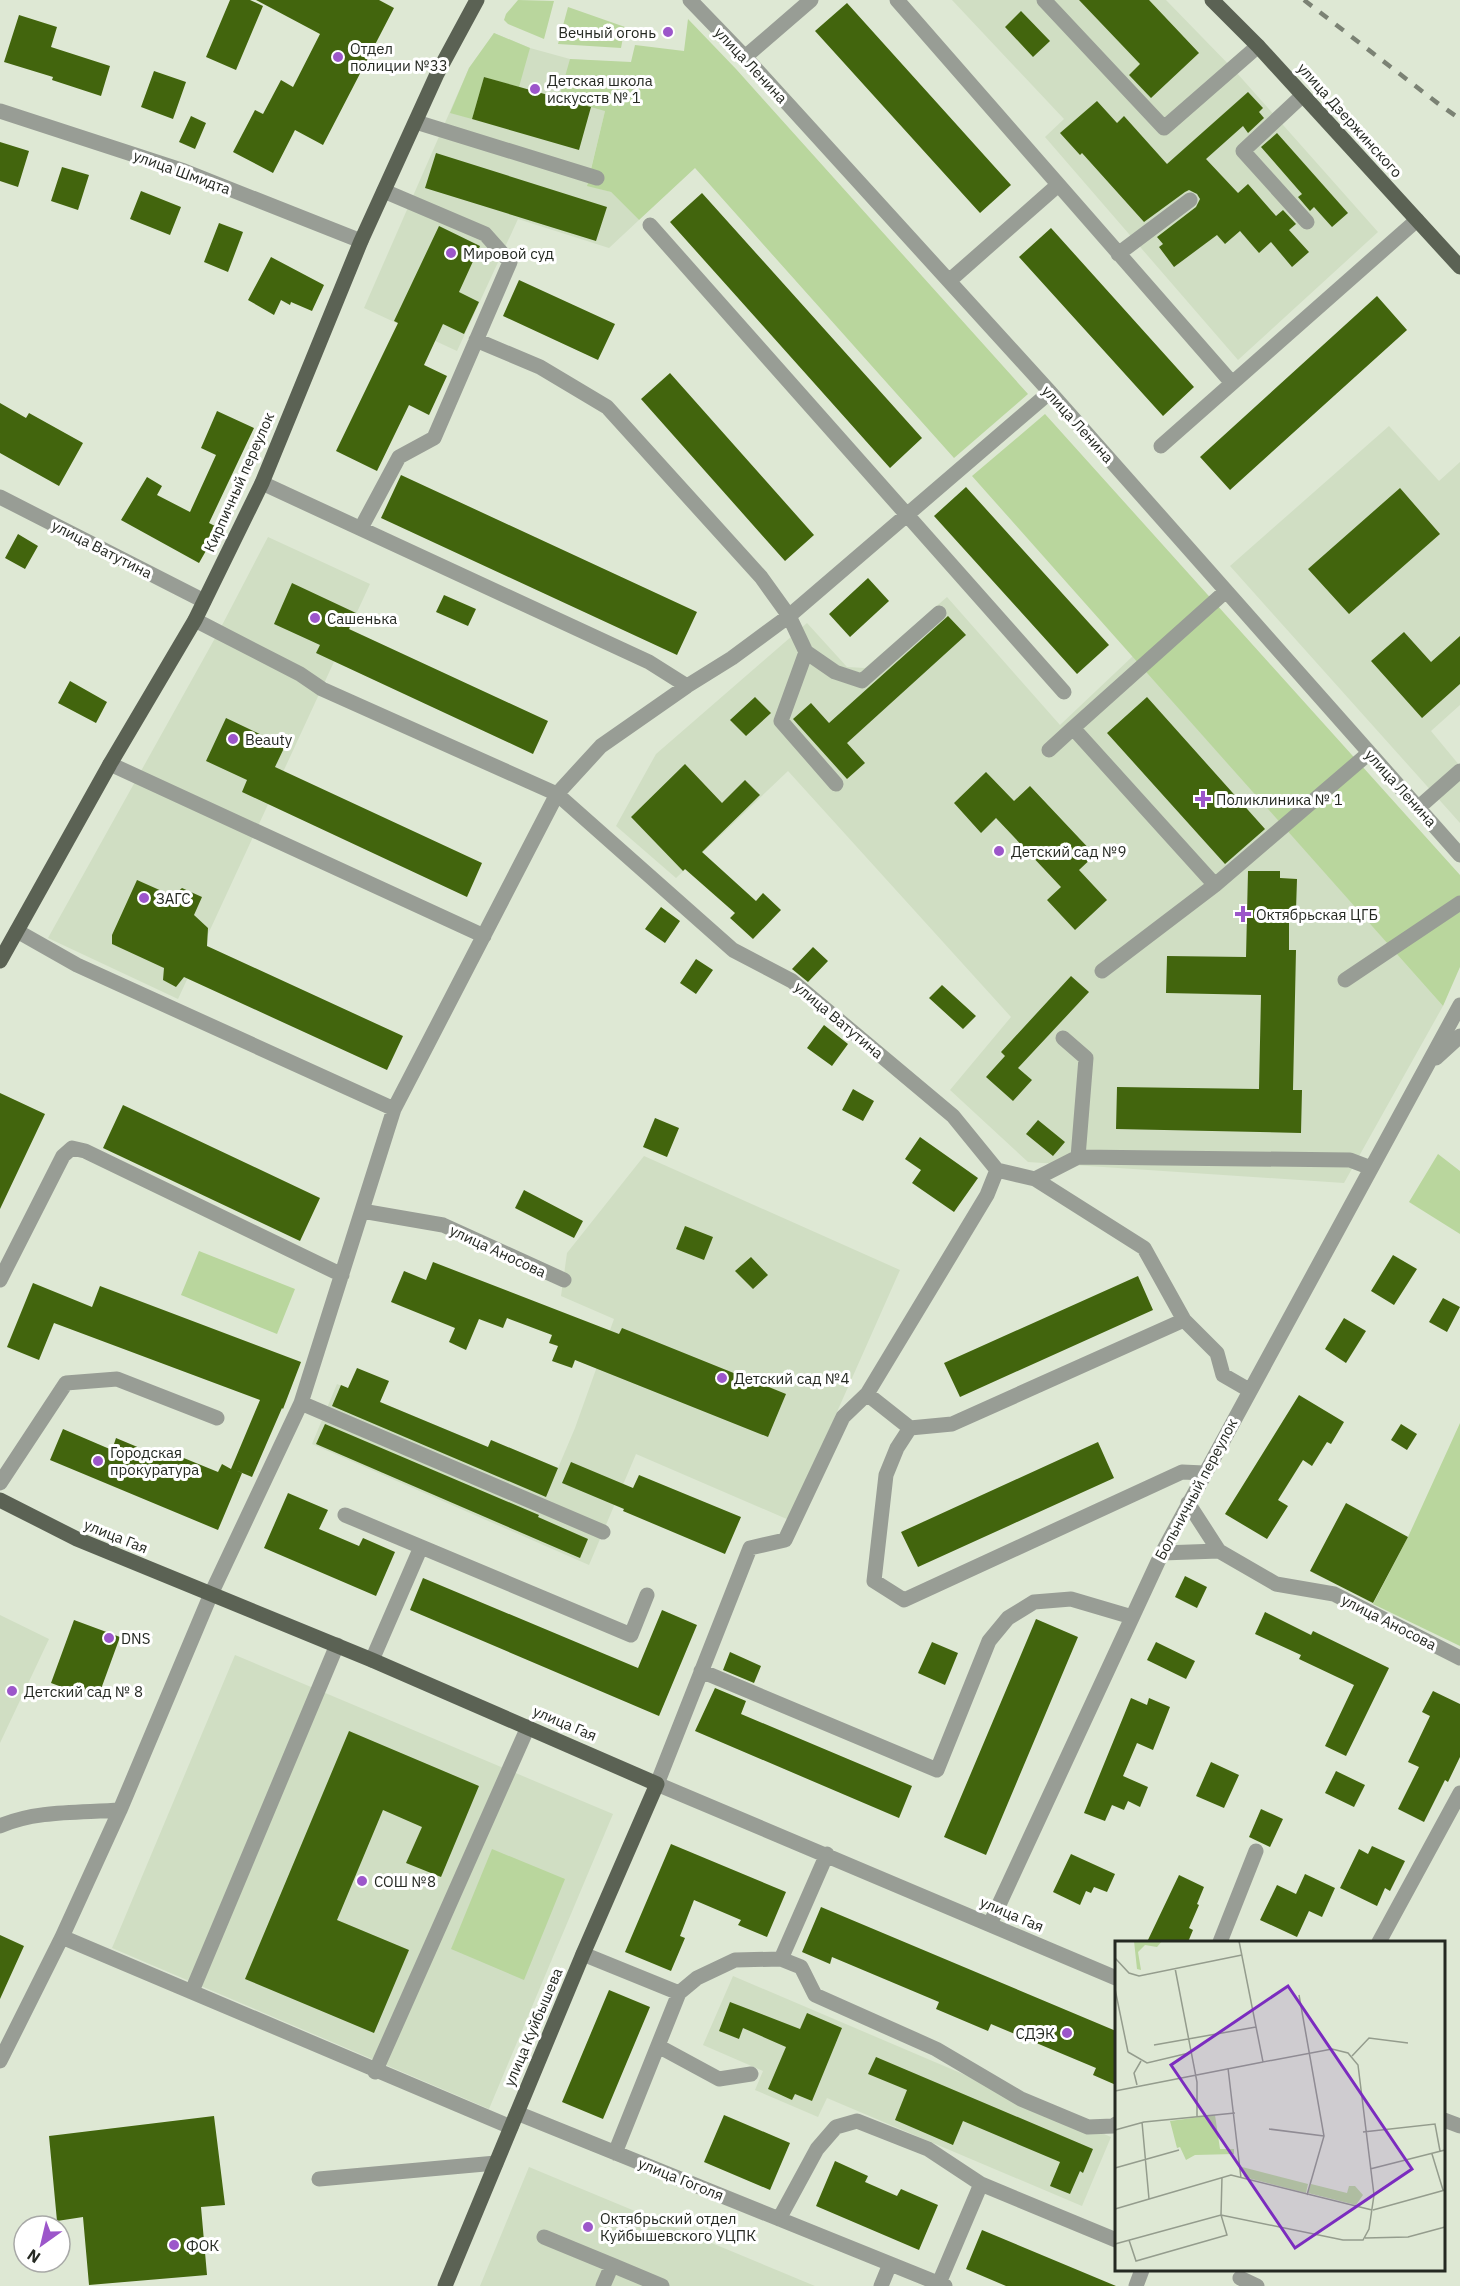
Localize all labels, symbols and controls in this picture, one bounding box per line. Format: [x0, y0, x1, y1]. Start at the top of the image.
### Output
place label: Вечный огонь [558, 23, 656, 42]
street label: улица Ленина [711, 23, 791, 107]
marker: Вечный огонь [661, 25, 675, 39]
place label: Отдел полиции №33 [350, 39, 448, 75]
marker: Отдел полиции №33 [331, 50, 345, 64]
street label: улица Дзержинского [1293, 59, 1407, 181]
place label: Детская школа искусств № 1 [547, 71, 653, 107]
marker: Детская школа искусств № 1 [528, 82, 542, 96]
street label: улица Шмидта [131, 146, 233, 198]
place label: Мировой суд [463, 244, 554, 263]
marker: Мировой суд [444, 246, 458, 260]
street label: улица Ленина [1038, 381, 1118, 467]
street label: Кирпичный переулок [200, 409, 278, 555]
street label: улица Ватутина [49, 516, 155, 582]
place label: Сашенька [327, 609, 397, 628]
marker: Сашенька [308, 611, 322, 625]
place label: Beauty [245, 730, 293, 749]
marker: Beauty [226, 732, 240, 746]
street label: улица Ленина [1361, 745, 1441, 831]
marker: Поликлиника № 1 [1194, 790, 1212, 808]
place label: Поликлиника № 1 [1216, 790, 1343, 809]
place label: Детский сад №9 [1011, 842, 1127, 861]
marker: Детский сад №9 [992, 844, 1006, 858]
place label: ЗАГС [156, 889, 191, 908]
marker: ЗАГС [137, 891, 151, 905]
marker: Октябрьская ЦГБ [1234, 905, 1252, 923]
place label: Октябрьская ЦГБ [1256, 905, 1378, 924]
street label: улица Ватутина [791, 977, 887, 1063]
street label: улица Аносова [447, 1220, 549, 1282]
place label: Детский сад №4 [734, 1369, 850, 1388]
marker: Детский сад №4 [715, 1371, 729, 1385]
street label: Больничный переулок [1151, 1415, 1241, 1563]
place label: Городская прокуратура [110, 1443, 199, 1479]
marker: Городская прокуратура [91, 1454, 105, 1468]
street label: улица Гая [81, 1515, 151, 1557]
street label: улица Аносова [1338, 1590, 1440, 1654]
place label: DNS [121, 1629, 150, 1648]
marker: DNS [102, 1631, 116, 1645]
place label: Детский сад № 8 [24, 1682, 143, 1701]
marker: Детский сад № 8 [5, 1684, 19, 1698]
street label: улица Гая [530, 1701, 600, 1745]
place label: СОШ №8 [374, 1872, 436, 1891]
marker: СОШ №8 [355, 1874, 369, 1888]
street label: улица Гая [977, 1892, 1047, 1936]
inset map [1115, 1941, 1445, 2271]
street label: улица Куйбышева [499, 1965, 567, 2089]
place label: СДЭК [1015, 2024, 1055, 2043]
marker: СДЭК [1060, 2026, 1074, 2040]
street label: улица Гоголя [635, 2153, 727, 2205]
place label: Октябрьский отдел Куйбышевского УЦПК [600, 2209, 756, 2245]
north arrow [12, 2214, 72, 2274]
marker: Октябрьский отдел Куйбышевского УЦПК [581, 2220, 595, 2234]
place label: ФОК [186, 2236, 219, 2255]
marker: ФОК [167, 2238, 181, 2252]
text: N [23, 2245, 44, 2268]

